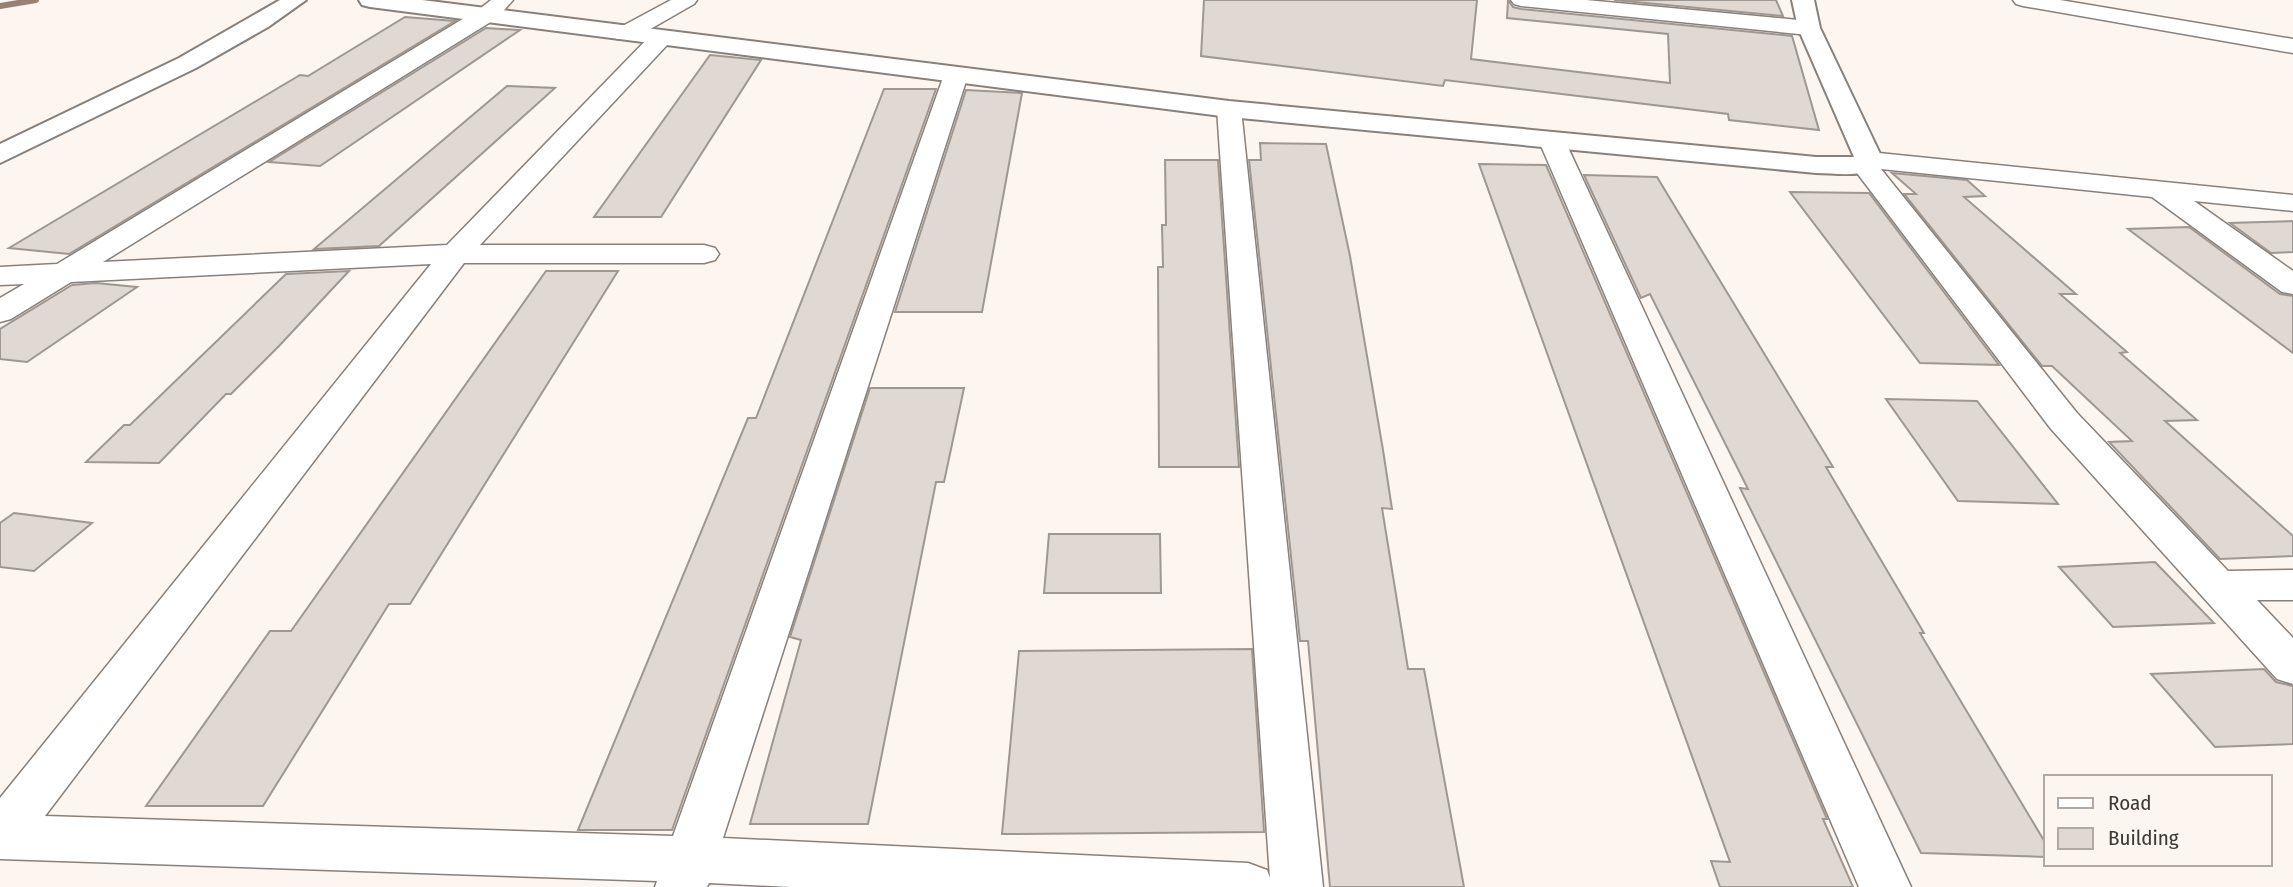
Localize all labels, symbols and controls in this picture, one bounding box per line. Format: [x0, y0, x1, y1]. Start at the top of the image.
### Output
legend [2044, 775, 2272, 866]
text: Road [2108, 790, 2152, 816]
text: Building [2108, 825, 2179, 851]

